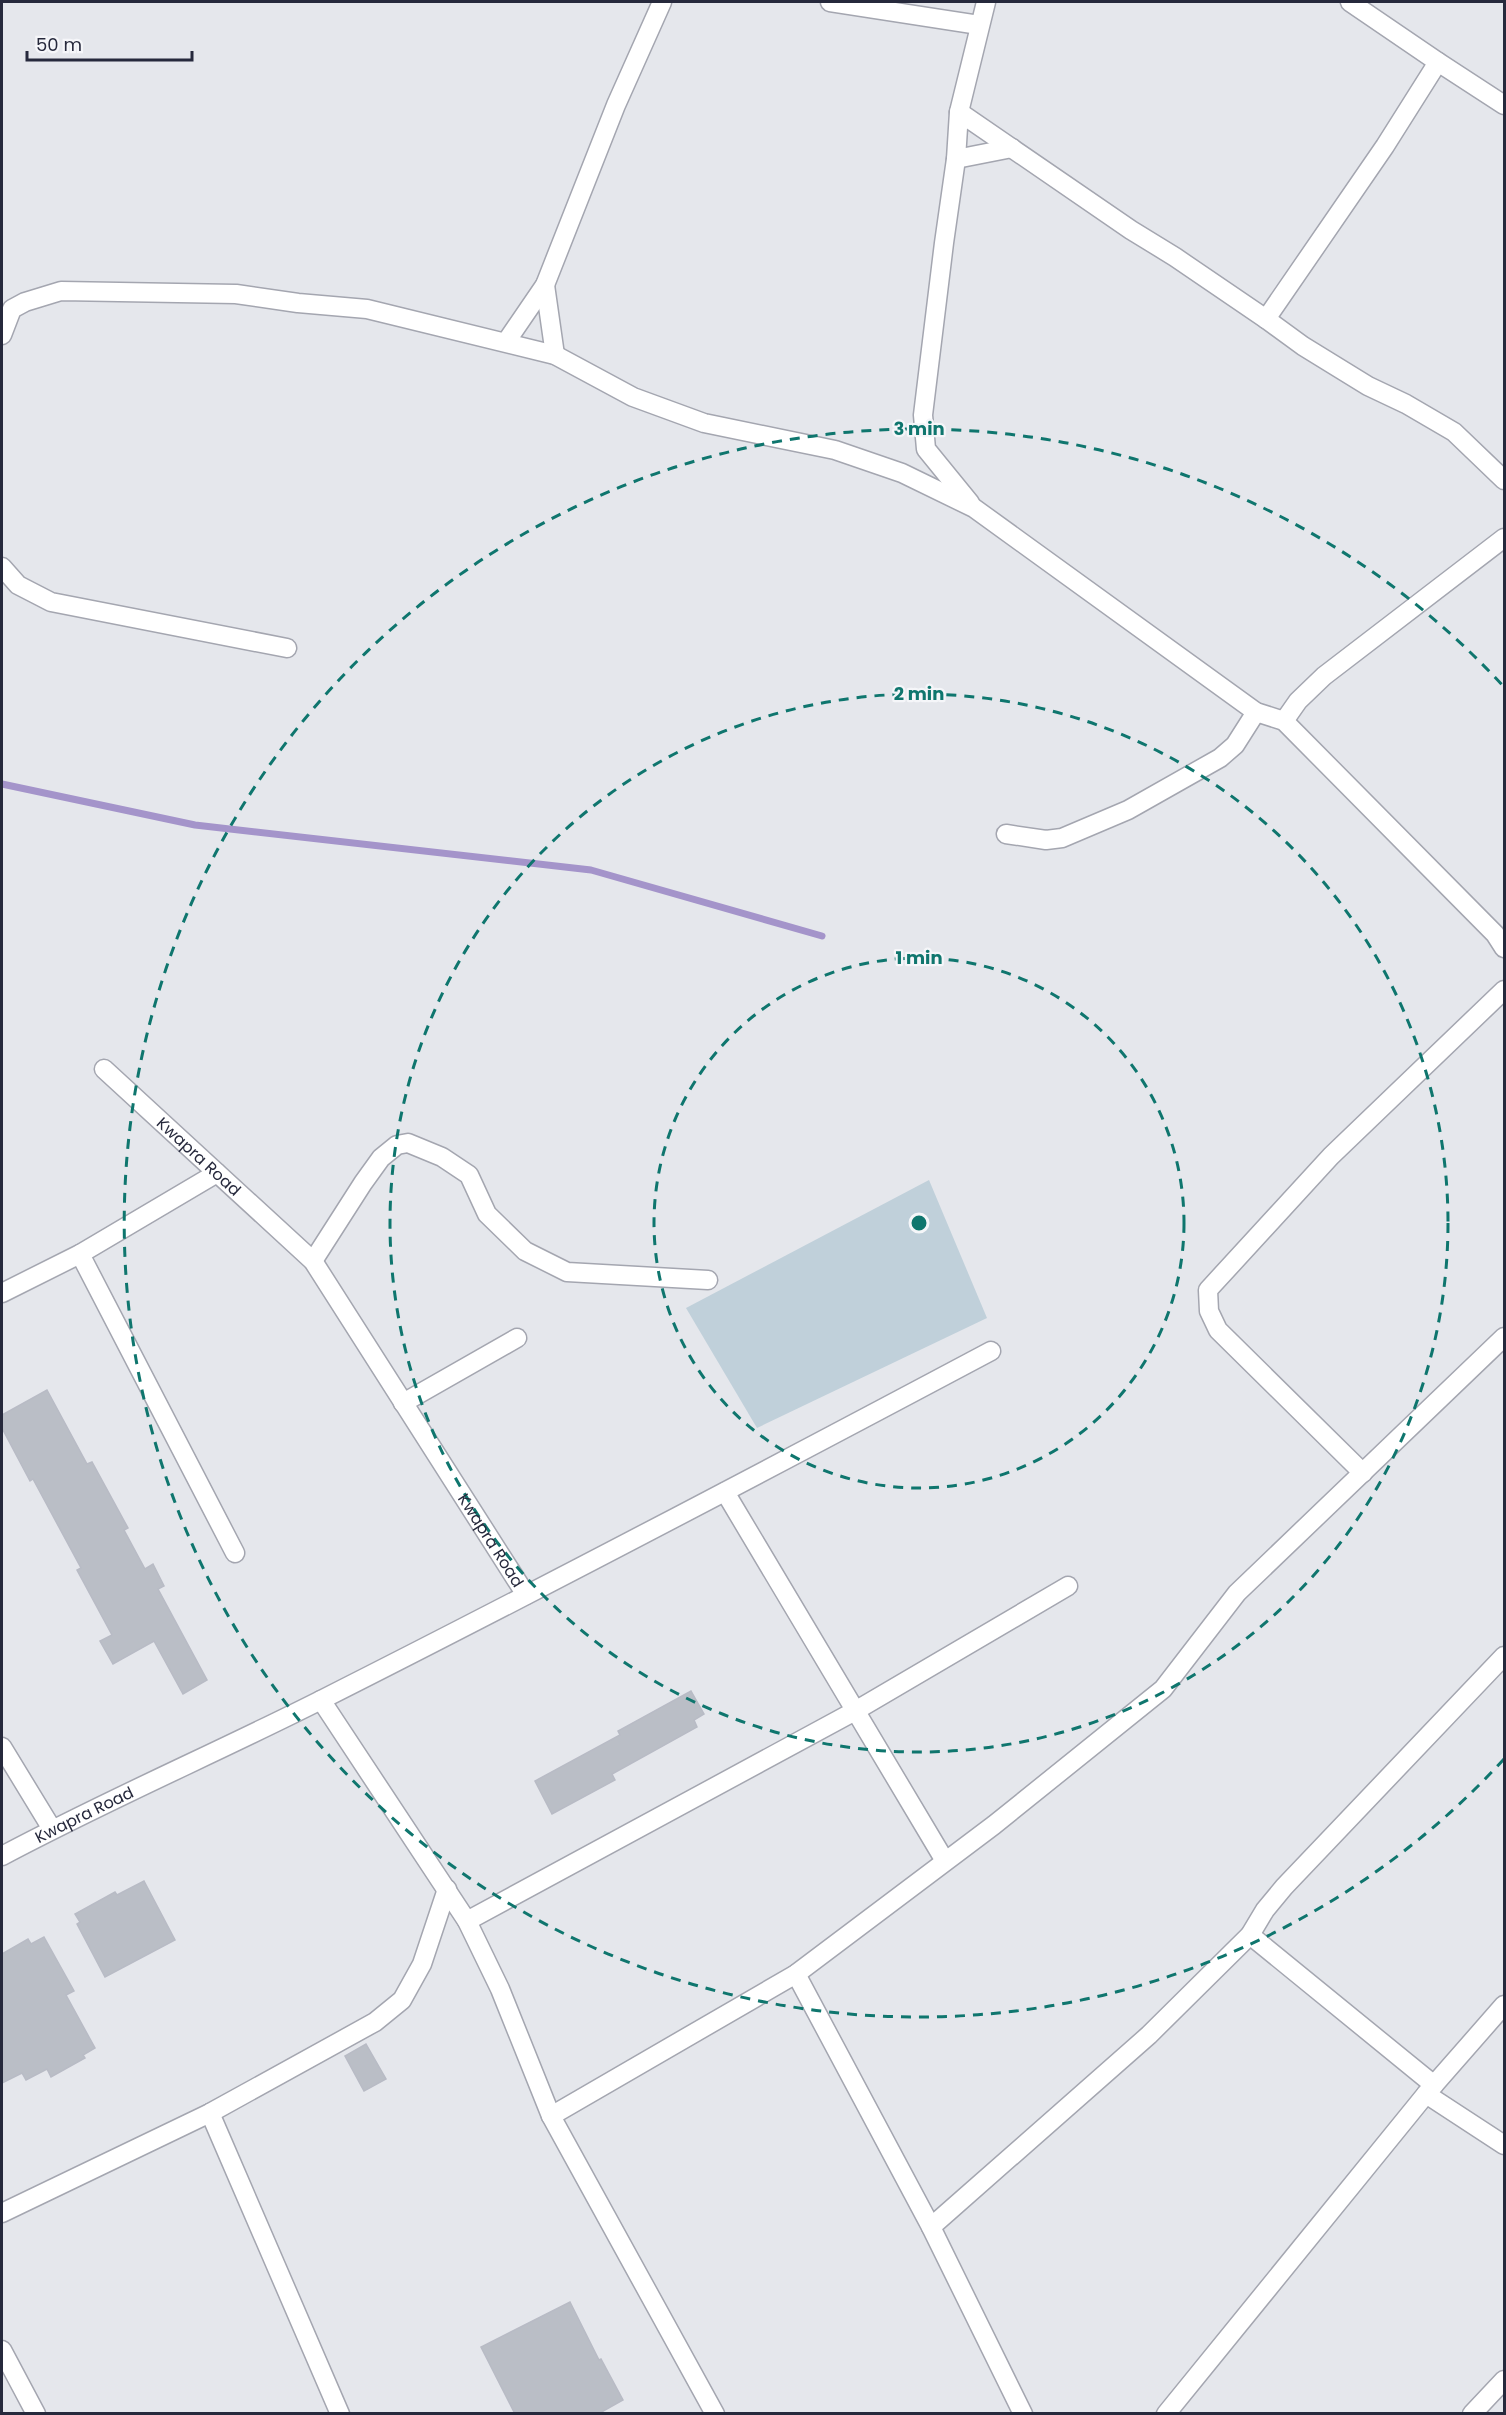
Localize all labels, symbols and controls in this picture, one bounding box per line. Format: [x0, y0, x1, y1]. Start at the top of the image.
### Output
scale bar [27, 24, 192, 62]
text: 50 m [36, 32, 82, 57]
text: 3 min [893, 416, 945, 441]
text: 2 min [894, 681, 944, 706]
text: 1 min [895, 945, 943, 970]
street label: Kwapra Road [151, 1112, 246, 1201]
centre of rings [909, 1213, 929, 1233]
street label: Kwapra Road [452, 1489, 529, 1592]
street label: Kwapra Road [31, 1781, 137, 1849]

